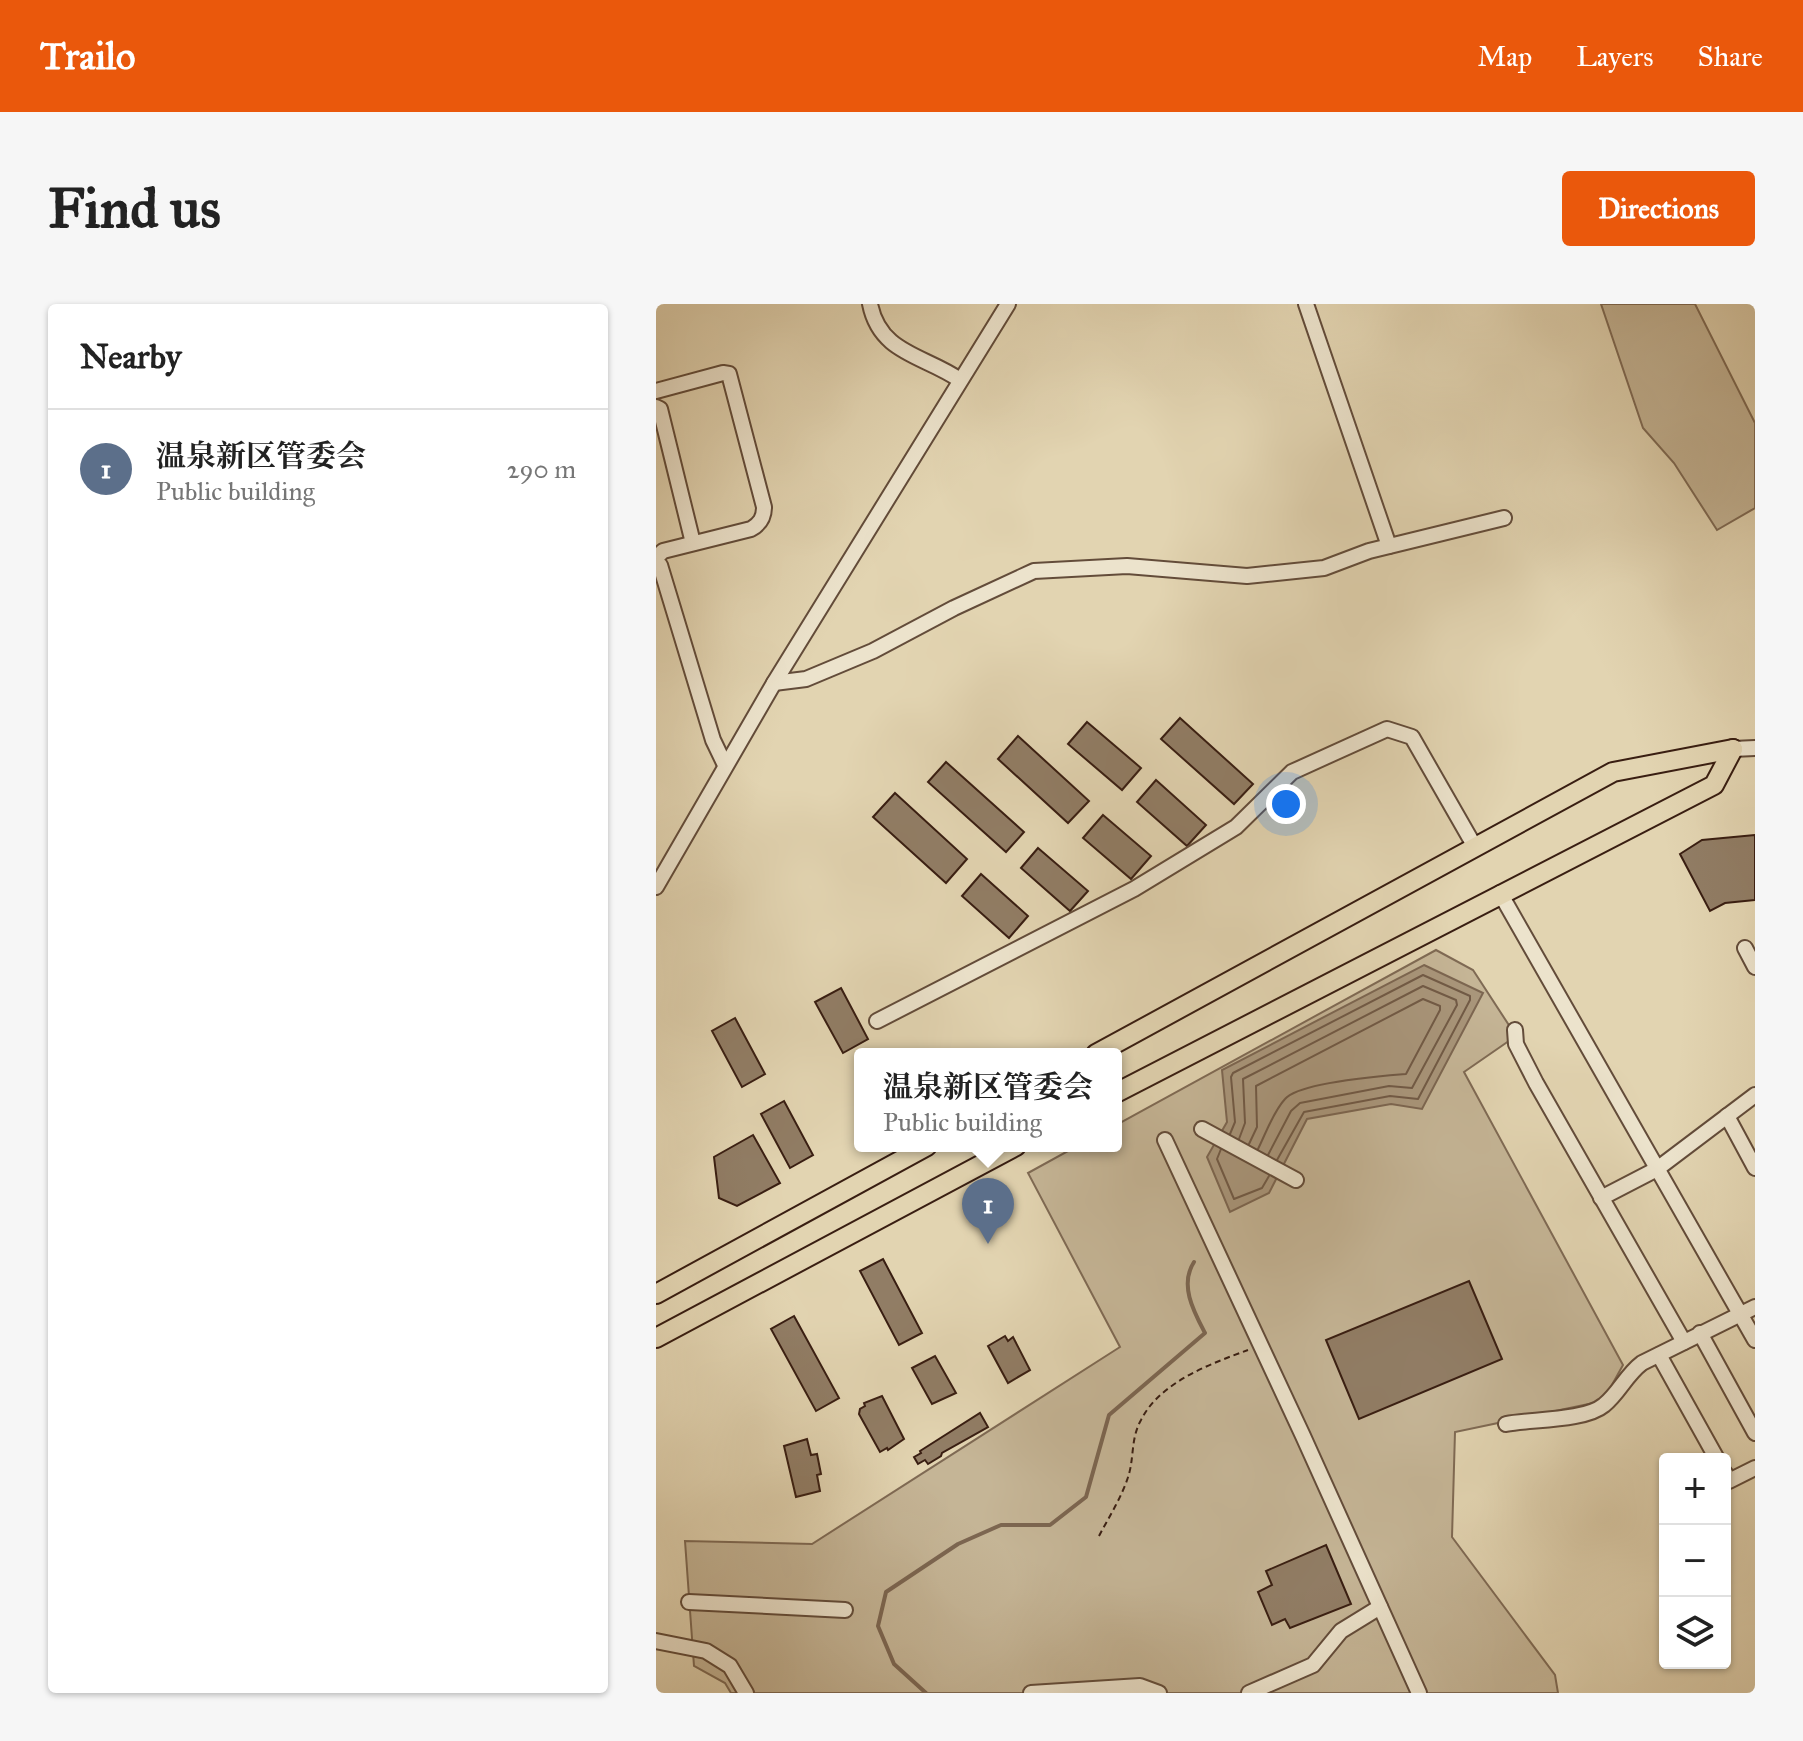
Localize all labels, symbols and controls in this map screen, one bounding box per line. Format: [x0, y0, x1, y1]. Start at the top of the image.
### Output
text: Trailo [40, 33, 135, 79]
text: Map [1477, 39, 1532, 74]
text: Layers [1576, 39, 1654, 74]
text: Share [1698, 39, 1763, 74]
button: Directions [1562, 171, 1755, 246]
text: Find us [48, 174, 221, 242]
text: Nearby [80, 336, 182, 377]
text: 温泉新区管委会 [156, 438, 366, 474]
text: 1 [101, 453, 111, 485]
text: 290 m [507, 453, 576, 485]
text: Public building [156, 475, 315, 507]
your location [1266, 784, 1306, 824]
popup [854, 1048, 1122, 1152]
text: 温泉新区管委会 [883, 1069, 1093, 1105]
text: Public building [883, 1106, 1042, 1138]
pin: 1 [962, 1178, 1014, 1244]
map controls [1659, 1453, 1731, 1669]
button: + [1659, 1453, 1731, 1525]
button: − [1659, 1525, 1731, 1597]
button: layers [1659, 1597, 1731, 1669]

